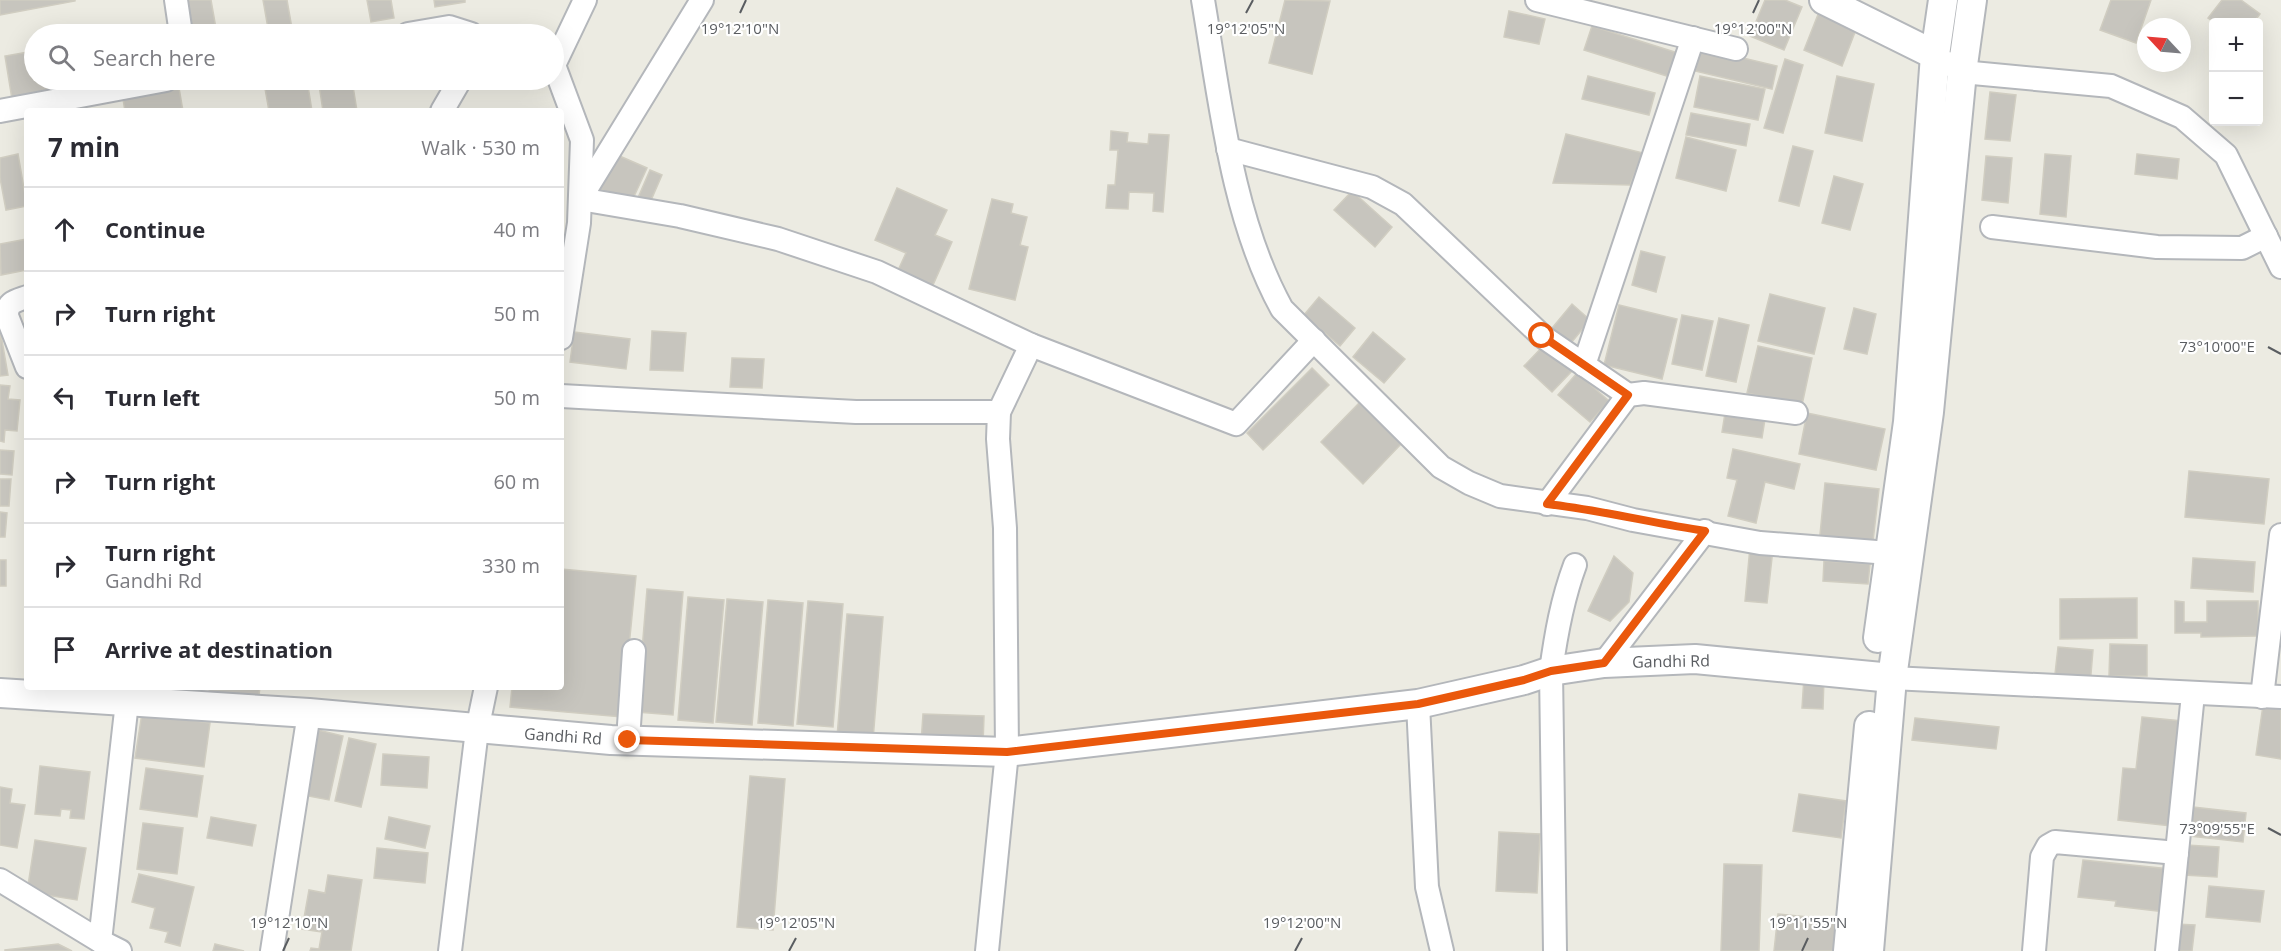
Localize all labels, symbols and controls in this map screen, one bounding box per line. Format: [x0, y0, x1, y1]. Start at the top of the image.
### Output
text: 19°12'10"N [701, 18, 779, 38]
text: 19°12'05"N [1207, 18, 1285, 38]
text: 19°12'00"N [1714, 18, 1792, 38]
north arrow [2137, 18, 2191, 72]
map controls [2209, 18, 2263, 126]
button: + [2209, 18, 2263, 72]
search box [24, 24, 564, 90]
icon: search [45, 41, 78, 74]
text: Search here [93, 42, 216, 72]
button: − [2209, 72, 2263, 126]
text: 7 min [48, 129, 120, 165]
text: Walk · 530 m [421, 134, 540, 161]
icon: ahead [48, 213, 81, 246]
text: Continue [105, 214, 205, 244]
text: 40 m [493, 216, 540, 243]
icon: right [48, 297, 81, 330]
text: Turn right [105, 298, 216, 328]
text: 50 m [493, 300, 540, 327]
route start [1528, 322, 1554, 348]
text: 73°10'00"E [2179, 336, 2255, 356]
icon: left [48, 381, 81, 414]
text: Turn left [105, 382, 200, 412]
text: 50 m [493, 384, 540, 411]
icon: right [48, 465, 81, 498]
text: Turn right [105, 466, 216, 496]
text: 60 m [493, 468, 540, 495]
text: Turn right [105, 537, 216, 567]
icon: right [48, 549, 81, 582]
text: 330 m [482, 552, 540, 579]
text: Gandhi Rd [105, 567, 202, 594]
icon: arrive [48, 633, 81, 666]
text: Arrive at destination [105, 634, 333, 664]
street label: Gandhi Rd [1632, 649, 1710, 673]
street label: Gandhi Rd [523, 722, 603, 750]
route end [614, 726, 640, 752]
text: 73°09'55"E [2179, 818, 2255, 838]
text: 19°12'10"N [250, 912, 328, 932]
text: 19°12'05"N [757, 912, 835, 932]
text: 19°12'00"N [1263, 912, 1341, 932]
text: 19°11'55"N [1769, 912, 1847, 932]

